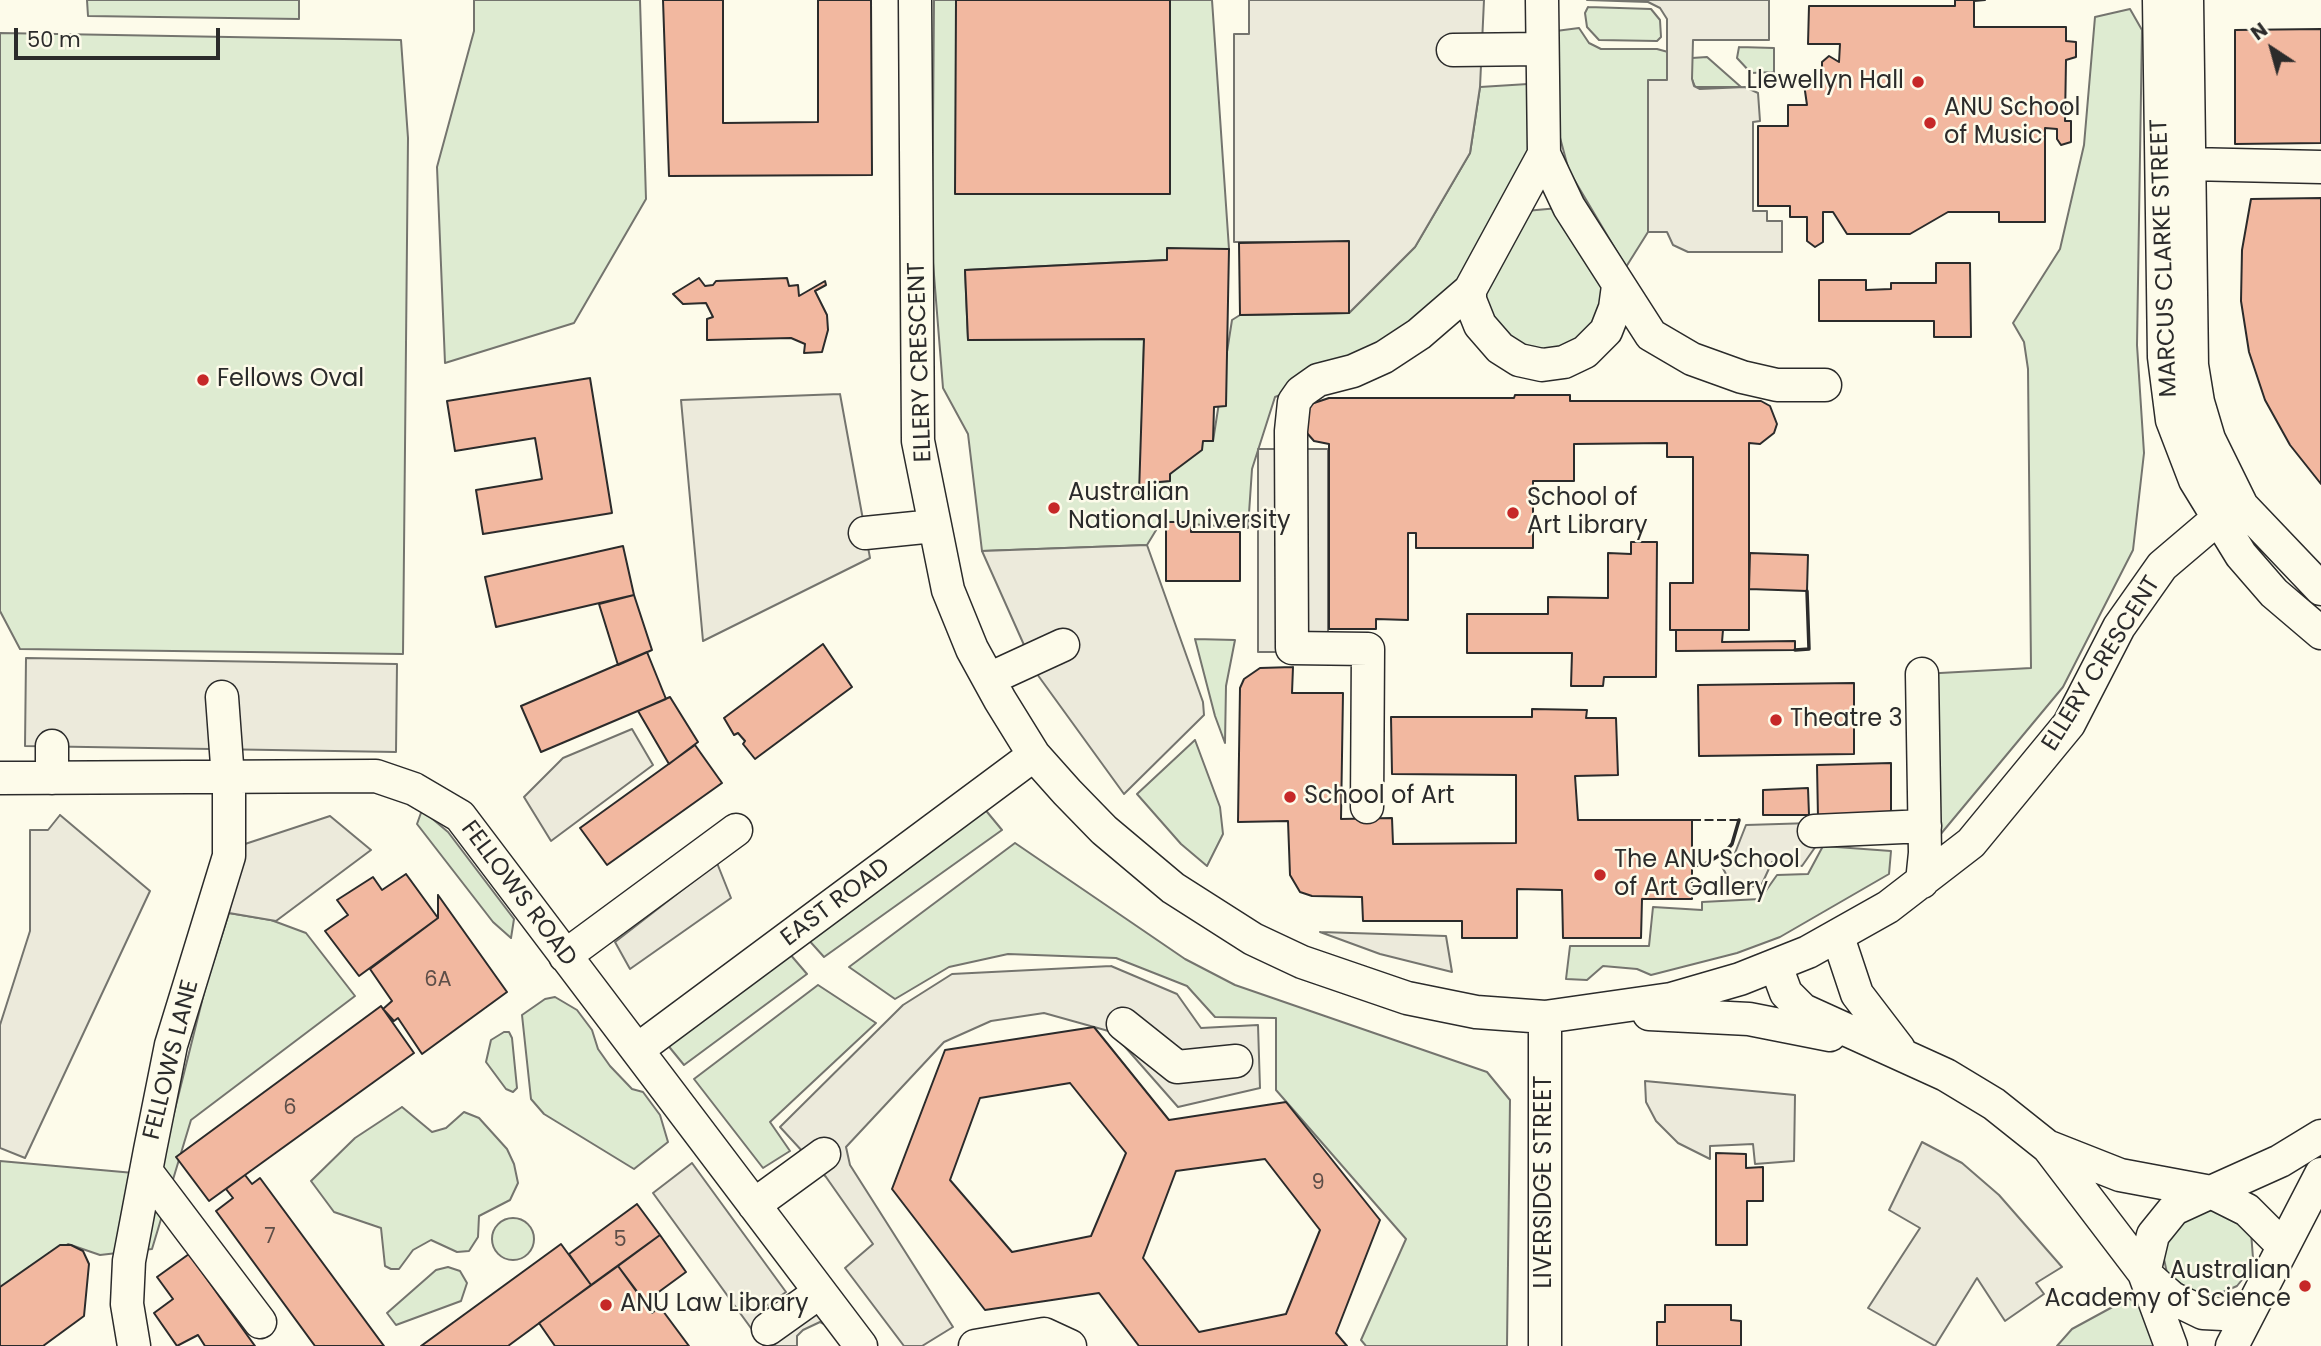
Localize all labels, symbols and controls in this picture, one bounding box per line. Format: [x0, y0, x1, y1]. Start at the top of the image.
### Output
scale bar [18, 14, 224, 58]
north arrow [2237, 14, 2307, 84]
text: N [2246, 16, 2273, 47]
text: 50 m [27, 25, 81, 54]
place label: Llewellyn Hall [1747, 68, 1904, 96]
marker: Llewellyn Hall [1910, 74, 1926, 90]
place label: ANU School of Music [1944, 95, 2080, 151]
marker: ANU School of Music [1922, 115, 1938, 131]
street label: MARCUS CLARKE STREET [2146, 118, 2184, 398]
street label: ELLERY CRESCENT [903, 261, 939, 463]
place label: Fellows Oval [217, 366, 364, 394]
marker: Fellows Oval [195, 372, 211, 388]
place label: Australian National University [1068, 480, 1290, 536]
place label: School of Art Library [1527, 485, 1647, 541]
marker: Australian National University [1046, 500, 1062, 516]
marker: School of Art Library [1505, 505, 1521, 521]
street label: ELLERY CRESCENT [2037, 571, 2167, 757]
place label: Theatre 3 [1790, 706, 1903, 734]
marker: Theatre 3 [1768, 712, 1784, 728]
place label: School of Art [1304, 783, 1455, 811]
marker: School of Art [1282, 789, 1298, 805]
street label: FELLOWS ROAD [454, 816, 582, 972]
place label: The ANU School of Art Gallery [1614, 847, 1800, 903]
street label: EAST ROAD [776, 853, 896, 953]
marker: The ANU School of Art Gallery [1592, 867, 1608, 883]
house number: 6A [424, 968, 452, 994]
street label: FELLOWS LANE [138, 977, 206, 1143]
street label: LIVERSIDGE STREET [1531, 1075, 1559, 1289]
house number: 6 [283, 1096, 297, 1122]
house number: 9 [1311, 1171, 1325, 1197]
house number: 7 [264, 1225, 276, 1251]
house number: 5 [613, 1228, 627, 1254]
place label: Australian Academy of Science [2044, 1258, 2291, 1314]
marker: Australian Academy of Science [2297, 1278, 2313, 1294]
place label: ANU Law Library [620, 1291, 808, 1319]
marker: ANU Law Library [598, 1297, 614, 1313]

